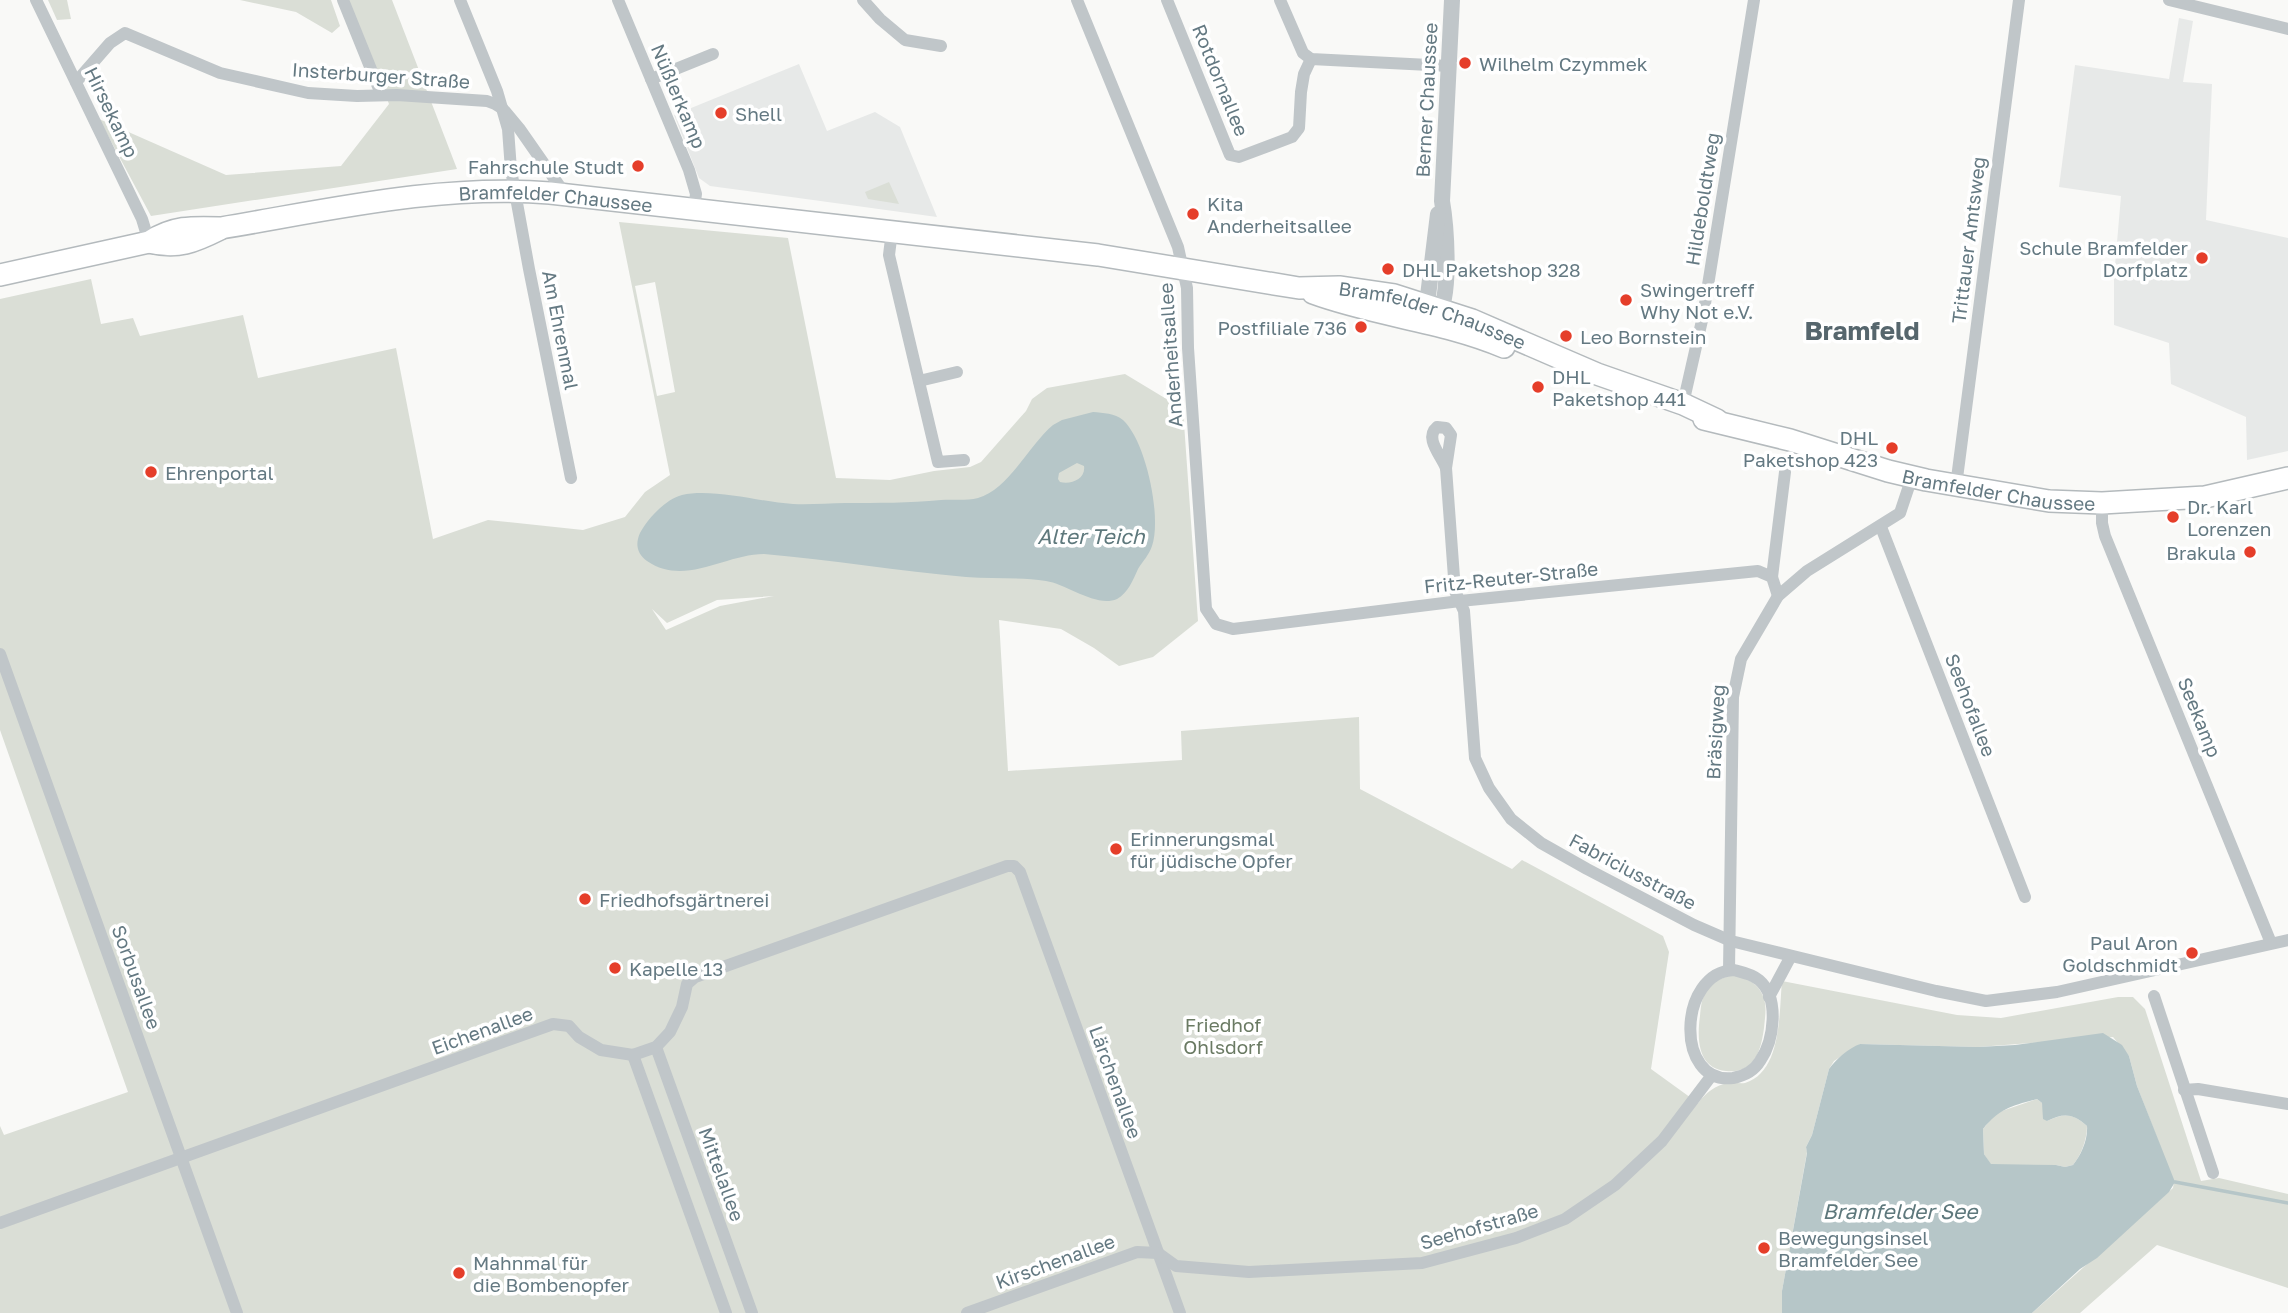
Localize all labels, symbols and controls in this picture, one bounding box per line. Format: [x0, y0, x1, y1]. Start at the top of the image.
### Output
street label: Rotdornallee [1188, 21, 1254, 139]
street label: Berner Chaussee [1410, 22, 1442, 178]
street label: Nüßlerkamp [647, 40, 711, 152]
place label: Wilhelm Czymmek [1479, 52, 1648, 75]
marker: Wilhelm Czymmek [1457, 55, 1473, 71]
street label: Insterburger Straße [291, 57, 471, 93]
street label: Hirsekamp [80, 63, 144, 161]
place label: Shell [735, 102, 782, 125]
marker: Shell [713, 105, 729, 121]
street label: Hildeboldtweg [1680, 131, 1724, 267]
place label: Fahrschule Studt [468, 155, 624, 178]
street label: Trittauer Amtsweg [1946, 155, 1990, 325]
marker: Fahrschule Studt [630, 158, 646, 174]
street label: Bramfelder Chaussee [458, 180, 654, 216]
place label: Kita Anderheitsallee [1207, 192, 1352, 237]
marker: Kita Anderheitsallee [1185, 206, 1201, 222]
place label: Schule Bramfelder Dorfplatz [2019, 236, 2189, 281]
marker: Schule Bramfelder Dorfplatz [2194, 250, 2210, 266]
place label: DHL Paketshop 328 [1402, 258, 1581, 281]
marker: DHL Paketshop 328 [1380, 261, 1396, 277]
street label: Am Ehrenmal [538, 268, 584, 392]
street label: Bramfelder Chaussee [1337, 276, 1530, 353]
place label: Swingertreff Why Not e.V. [1640, 278, 1754, 323]
street label: Anderheitsallee [1153, 282, 1187, 428]
marker: Swingertreff Why Not e.V. [1618, 292, 1634, 308]
district label: Bramfeld [1804, 315, 1920, 346]
place label: Postfiliale 736 [1217, 316, 1347, 339]
marker: Postfiliale 736 [1353, 319, 1369, 335]
place label: Leo Bornstein [1580, 325, 1707, 348]
marker: Leo Bornstein [1558, 328, 1574, 344]
place label: DHL Paketshop 441 [1552, 365, 1686, 410]
marker: DHL Paketshop 441 [1530, 379, 1546, 395]
place label: DHL Paketshop 423 [1743, 426, 1878, 471]
marker: DHL Paketshop 423 [1884, 440, 1900, 456]
place label: Ehrenportal [165, 461, 274, 484]
street label: Bramfelder Chaussee [1900, 463, 2096, 514]
marker: Ehrenportal [143, 464, 159, 480]
place label: Dr. Karl Lorenzen [2187, 495, 2271, 540]
marker: Dr. Karl Lorenzen [2165, 509, 2181, 525]
water label: Alter Teich [1037, 523, 1146, 549]
place label: Brakula [2166, 541, 2236, 564]
marker: Brakula [2242, 544, 2258, 560]
street label: Fritz-Reuter-Straße [1423, 556, 1599, 598]
street label: Seehofallee [1941, 650, 2001, 760]
street label: Seekamp [2174, 674, 2226, 760]
street label: Bräsigweg [1701, 684, 1729, 780]
place label: Erinnerungsmal für jüdische Opfer [1130, 827, 1293, 872]
street label: Fabriciusstraße [1566, 828, 1700, 914]
marker: Erinnerungsmal für jüdische Opfer [1108, 841, 1124, 857]
place label: Friedhofsgärtnerei [599, 888, 769, 911]
marker: Friedhofsgärtnerei [577, 891, 593, 907]
street label: Sorbusallee [108, 922, 166, 1032]
place label: Paul Aron Goldschmidt [2062, 931, 2178, 976]
marker: Paul Aron Goldschmidt [2184, 945, 2200, 961]
place label: Kapelle 13 [629, 957, 723, 980]
marker: Kapelle 13 [607, 960, 623, 976]
street label: Eichenallee [428, 1001, 536, 1059]
park label: Friedhof Ohlsdorf [1183, 1013, 1263, 1058]
street label: Lärchenallee [1085, 1022, 1147, 1142]
street label: Mittelallee [694, 1124, 750, 1224]
street label: Seehofstraße [1417, 1198, 1541, 1254]
water label: Bramfelder See [1823, 1198, 1979, 1224]
place label: Bewegungsinsel Bramfelder See [1778, 1226, 1928, 1271]
street label: Kirschenallee [992, 1229, 1118, 1293]
marker: Bewegungsinsel Bramfelder See [1756, 1240, 1772, 1256]
place label: Mahnmal für die Bombenopfer [473, 1251, 630, 1296]
marker: Mahnmal für die Bombenopfer [451, 1265, 467, 1281]

